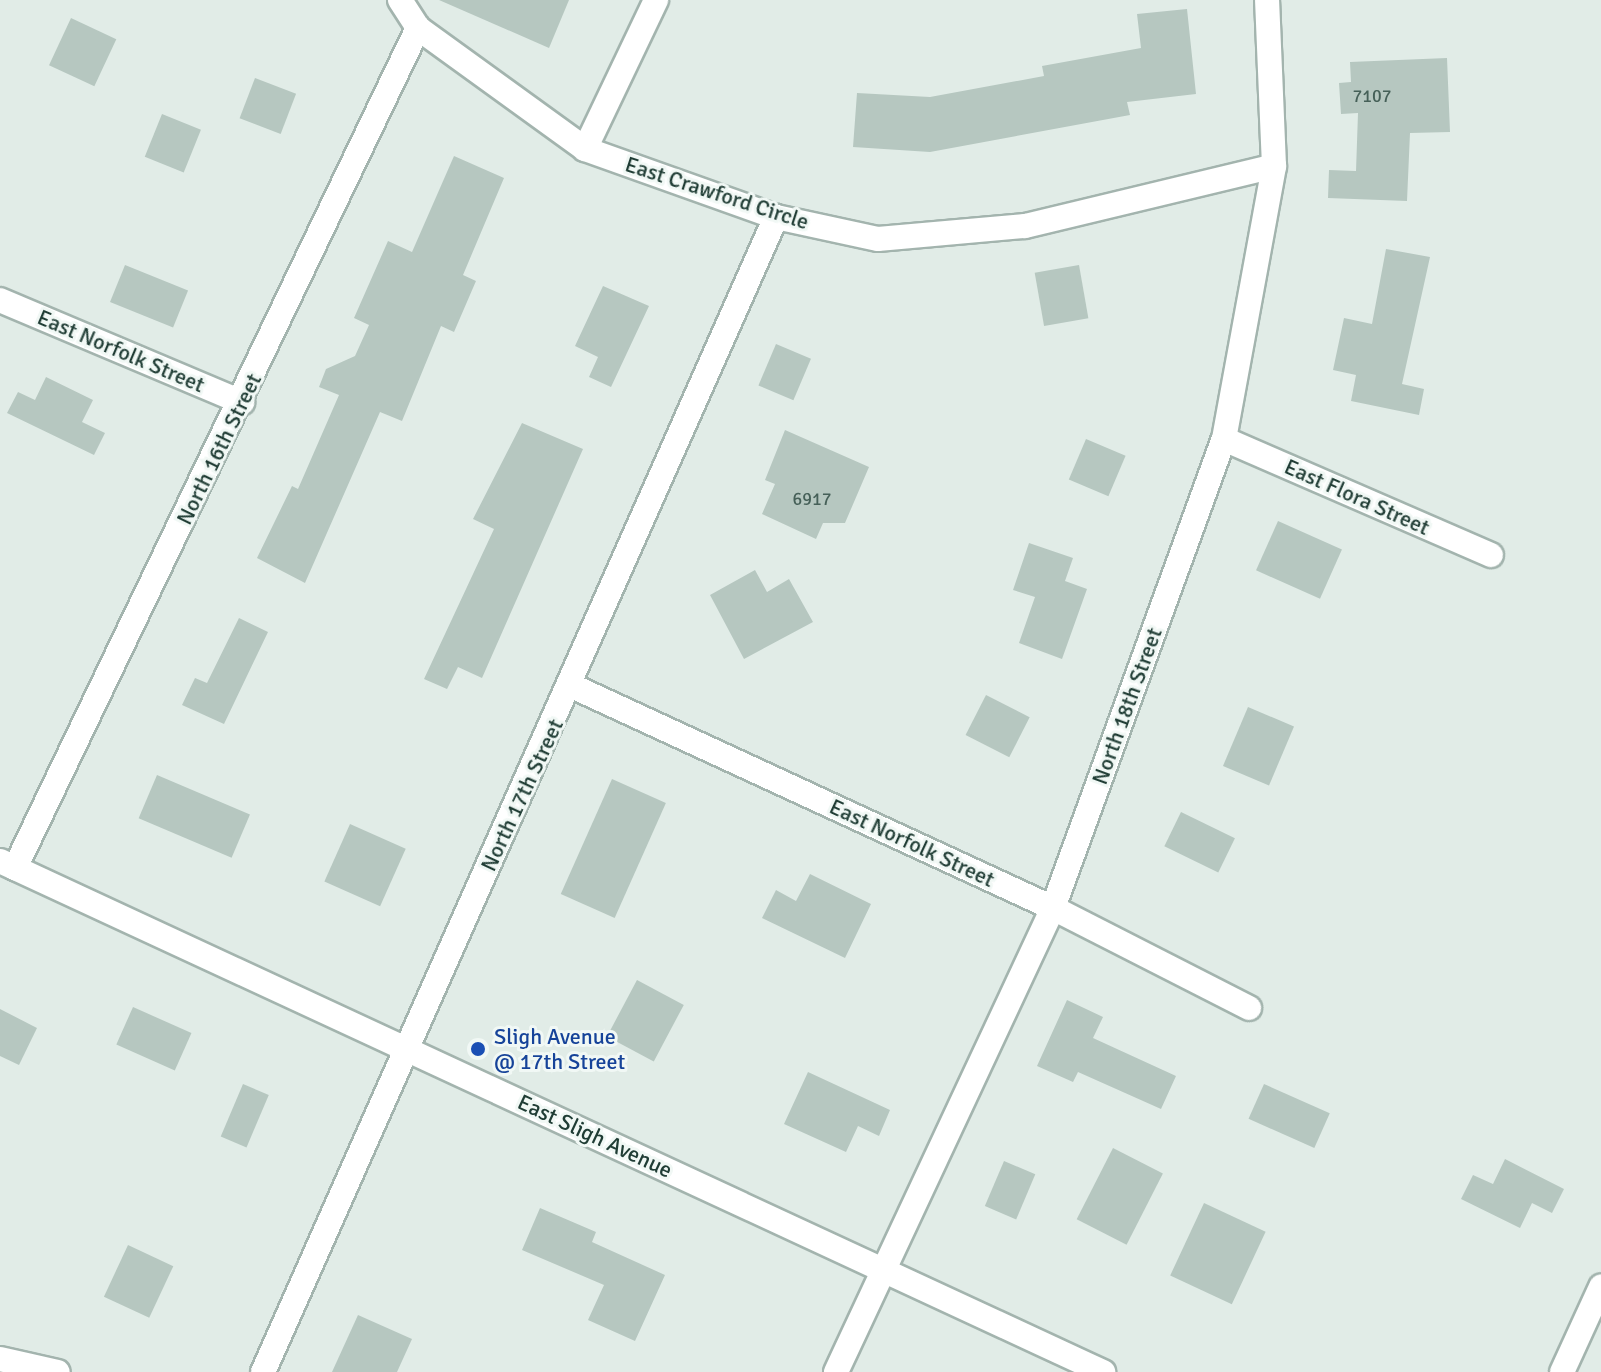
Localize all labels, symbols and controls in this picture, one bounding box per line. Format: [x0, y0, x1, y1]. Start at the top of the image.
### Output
house number: 7107 [1353, 85, 1391, 107]
street label: East Crawford Circle [622, 151, 812, 235]
street label: East Norfolk Street [33, 304, 209, 398]
street label: North 16th Street [171, 369, 267, 529]
street label: East Flora Street [1280, 453, 1434, 541]
house number: 6917 [793, 488, 831, 510]
street label: North 18th Street [1086, 624, 1168, 788]
street label: North 17th Street [475, 715, 569, 875]
street label: East Norfolk Street [825, 793, 999, 893]
place label: Sligh Avenue @ 17th Street [494, 1023, 625, 1074]
marker: Sligh Avenue @ 17th Street [469, 1040, 487, 1058]
street label: East Sligh Avenue [514, 1089, 676, 1183]

